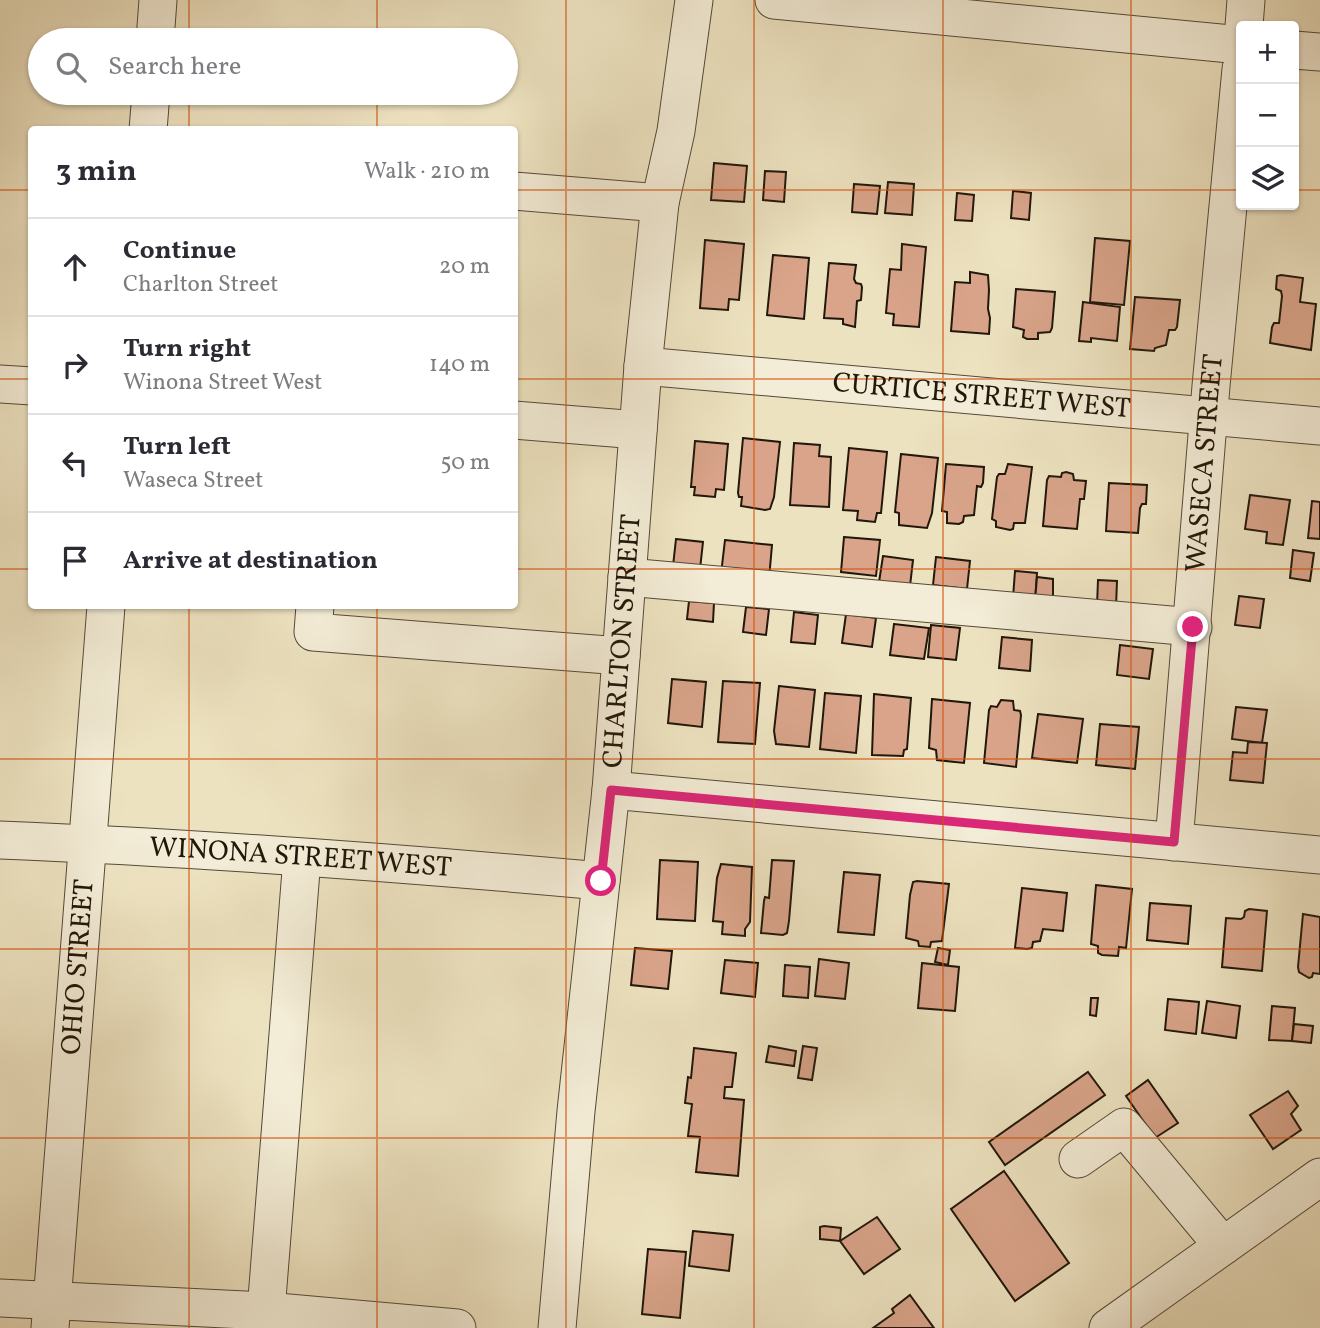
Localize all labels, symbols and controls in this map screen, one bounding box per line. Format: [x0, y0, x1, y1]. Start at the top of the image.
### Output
map controls [1236, 21, 1299, 210]
button: + [1236, 21, 1299, 84]
search box [28, 28, 518, 105]
icon: search [52, 48, 90, 86]
text: Search here [108, 49, 241, 85]
button: − [1236, 84, 1299, 147]
button: layers [1236, 147, 1299, 210]
text: 3 min [56, 151, 137, 193]
text: Walk · 210 m [364, 156, 490, 188]
text: Continue [123, 233, 236, 269]
icon: ahead [56, 248, 94, 286]
text: 20 m [439, 251, 490, 283]
text: Charlton Street [123, 269, 278, 301]
text: Turn right [123, 331, 251, 367]
icon: right [56, 346, 94, 384]
text: 140 m [429, 349, 490, 381]
street label: WASECA STREET [1176, 352, 1233, 574]
street label: CURTICE STREET WEST [831, 363, 1132, 429]
text: Winona Street West [123, 367, 322, 399]
text: Turn left [123, 429, 231, 465]
icon: left [56, 444, 94, 482]
text: 50 m [441, 447, 490, 479]
text: Waseca Street [123, 465, 263, 497]
street label: CHARLTON STREET [593, 513, 651, 770]
icon: arrive [56, 542, 94, 580]
text: Arrive at destination [123, 543, 378, 579]
route end [1177, 611, 1208, 642]
street label: WINONA STREET WEST [148, 828, 453, 888]
route start [585, 865, 616, 896]
street label: OHIO STREET [52, 878, 104, 1056]

